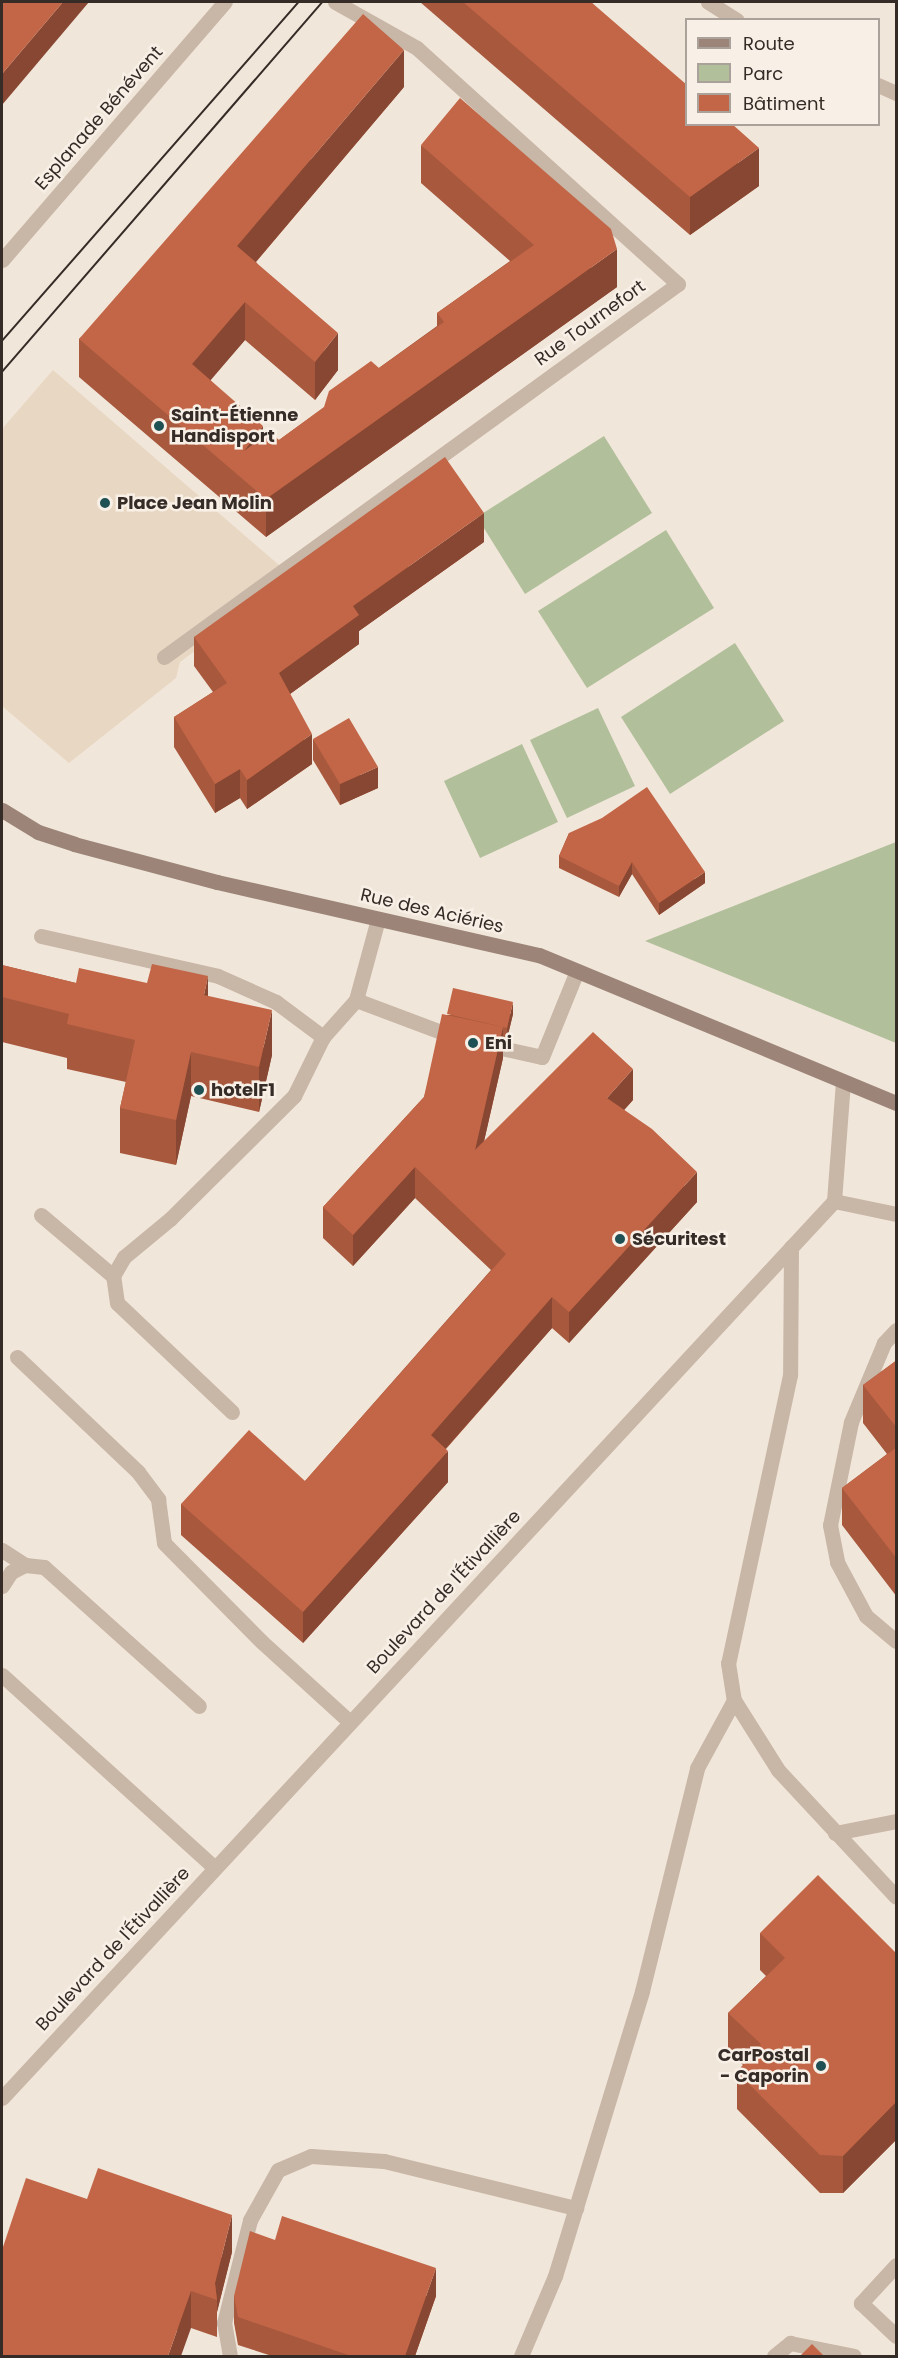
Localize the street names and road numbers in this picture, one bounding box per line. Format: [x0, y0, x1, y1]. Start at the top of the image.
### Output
street label: Esplanade Bénévent [31, 42, 167, 194]
street label: Rue Tournefort [531, 276, 649, 370]
street label: Rue des Aciéries [358, 884, 506, 938]
street label: Boulevard de l'Étivallière [363, 1506, 525, 1678]
street label: Boulevard de l'Étivallière [32, 1863, 194, 2035]

